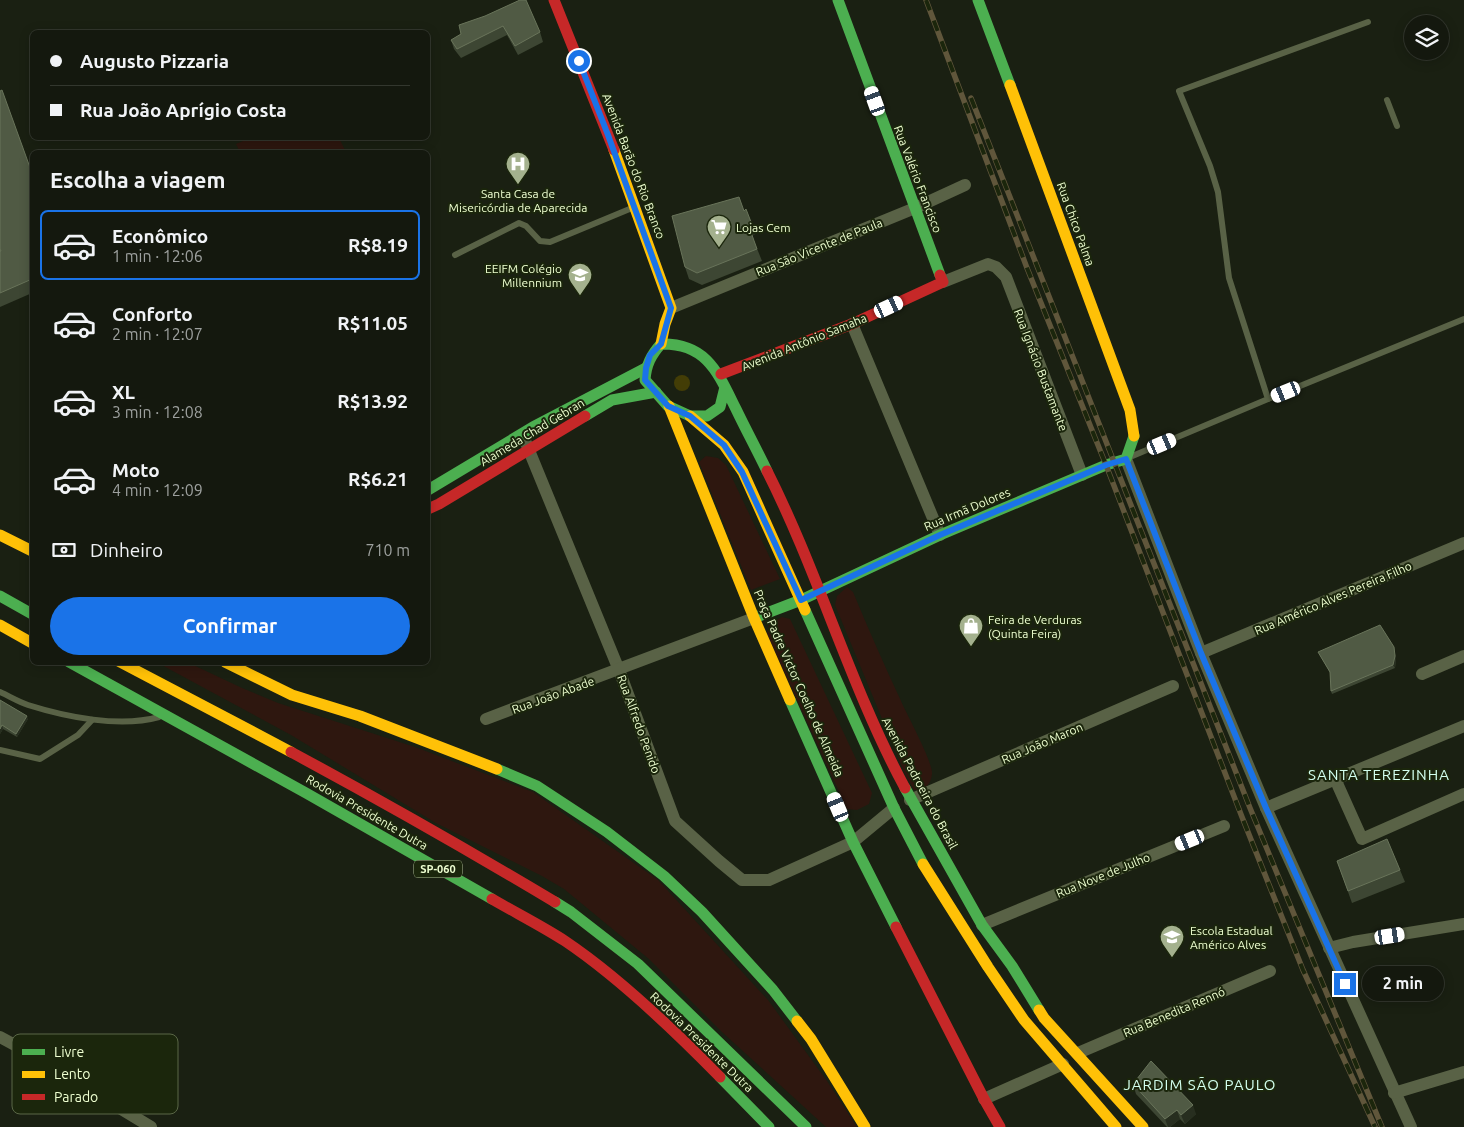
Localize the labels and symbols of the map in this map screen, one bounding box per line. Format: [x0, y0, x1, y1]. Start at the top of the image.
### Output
route start [568, 50, 590, 72]
car [862, 84, 887, 118]
street label: Avenida Barão do Rio Branco [600, 91, 668, 241]
street label: Rua Valério Francisco [892, 124, 944, 234]
hospital icon: Santa Casa de Misericórdia de Aparecida [505, 151, 531, 185]
street label: Rua Chico Palma [1055, 180, 1097, 268]
place label: Santa Casa de Misericórdia de Aparecida [449, 187, 587, 214]
supermarket icon: Lojas Cem [706, 214, 732, 248]
street label: Rua São Vicente de Paula [754, 216, 884, 278]
place label: Lojas Cem [736, 221, 791, 234]
place label: EEIFM Colégio Millennium [485, 262, 562, 289]
school or university icon: EEIFM Colégio Millennium [567, 262, 593, 296]
car [872, 294, 905, 320]
street label: Rua Ignácio Bustamante [1012, 307, 1070, 433]
street label: Avenida Antônio Samaha [740, 311, 868, 373]
car [1269, 379, 1302, 405]
street label: Alameda Chad Gebran [477, 396, 587, 468]
car [1145, 431, 1178, 457]
street label: Rua Irmã Dolores [922, 485, 1012, 533]
street label: Rua Américo Alves Pereira Filho [1252, 559, 1414, 637]
street label: Praça Padre Victor Coelho de Almeida [752, 588, 846, 778]
shop icon: Feira de Verduras (Quinta Feira) [958, 613, 984, 647]
place label: Feira de Verduras (Quinta Feira) [988, 613, 1082, 641]
street label: Rua Alfredo Penido [615, 673, 663, 775]
street label: Rua João Abade [510, 674, 596, 716]
street label: Avenida Padroeira do Brasil [880, 715, 960, 851]
street label: Rua João Maron [999, 720, 1085, 766]
district label: SANTA TEREZINHA [1308, 766, 1450, 783]
street label: Rodovia Presidente Dutra [304, 772, 430, 852]
car [825, 790, 850, 824]
car [1173, 827, 1206, 853]
street label: Rua Nove de Julho [1054, 850, 1152, 900]
road number: SP-060 [414, 861, 462, 878]
school or university icon: Escola Estadual Américo Alves [1159, 924, 1185, 958]
place label: Escola Estadual Américo Alves [1190, 924, 1273, 951]
car [1374, 926, 1405, 946]
callout: 2 min [1362, 966, 1445, 1002]
route end [1334, 973, 1356, 995]
street label: Rua Benedita Rennó [1121, 985, 1227, 1039]
street label: Rodovia Presidente Dutra [648, 989, 756, 1095]
legend [12, 1034, 178, 1114]
text: Livre [54, 1044, 84, 1060]
text: Lento [54, 1066, 91, 1082]
district label: JARDIM SÃO PAULO [1124, 1076, 1277, 1093]
text: Parado [54, 1089, 98, 1105]

